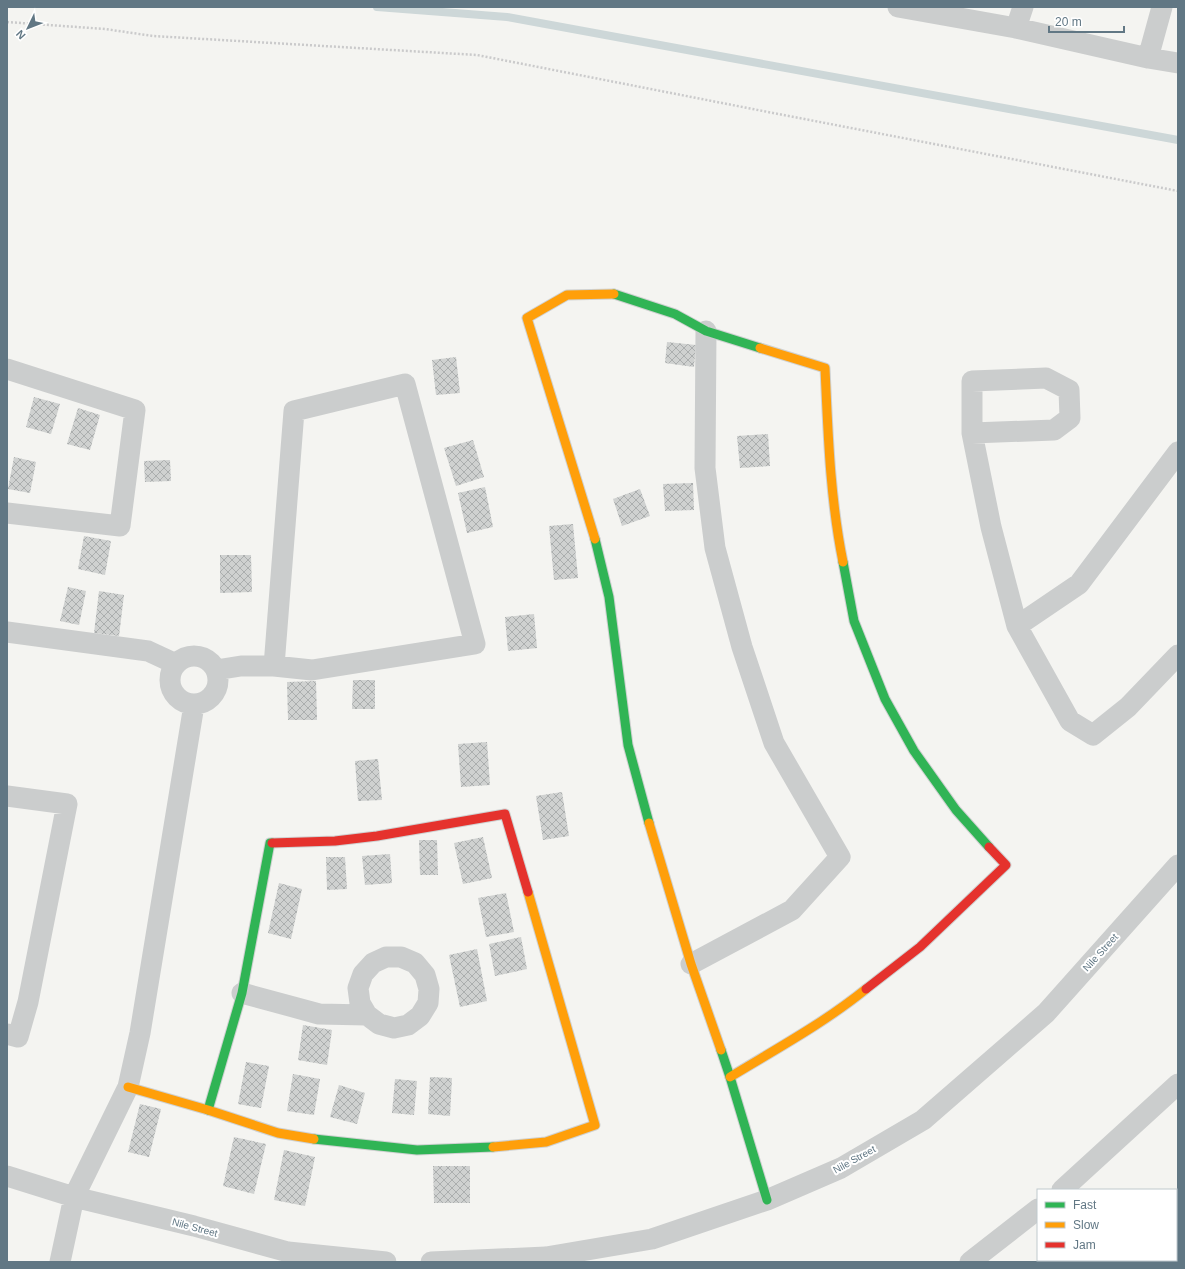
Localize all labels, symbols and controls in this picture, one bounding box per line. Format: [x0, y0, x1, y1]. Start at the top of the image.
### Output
north arrow [8, 8, 48, 48]
scale bar [1049, 8, 1124, 34]
text: 20 m [1055, 15, 1082, 29]
text: N [14, 28, 28, 42]
street label: Nile Street [1081, 931, 1120, 973]
street label: Nile Street [831, 1143, 878, 1176]
legend [1037, 1189, 1177, 1261]
text: Fast [1073, 1198, 1097, 1212]
street label: Nile Street [171, 1216, 219, 1239]
text: Slow [1073, 1218, 1099, 1232]
text: Jam [1073, 1238, 1096, 1252]

